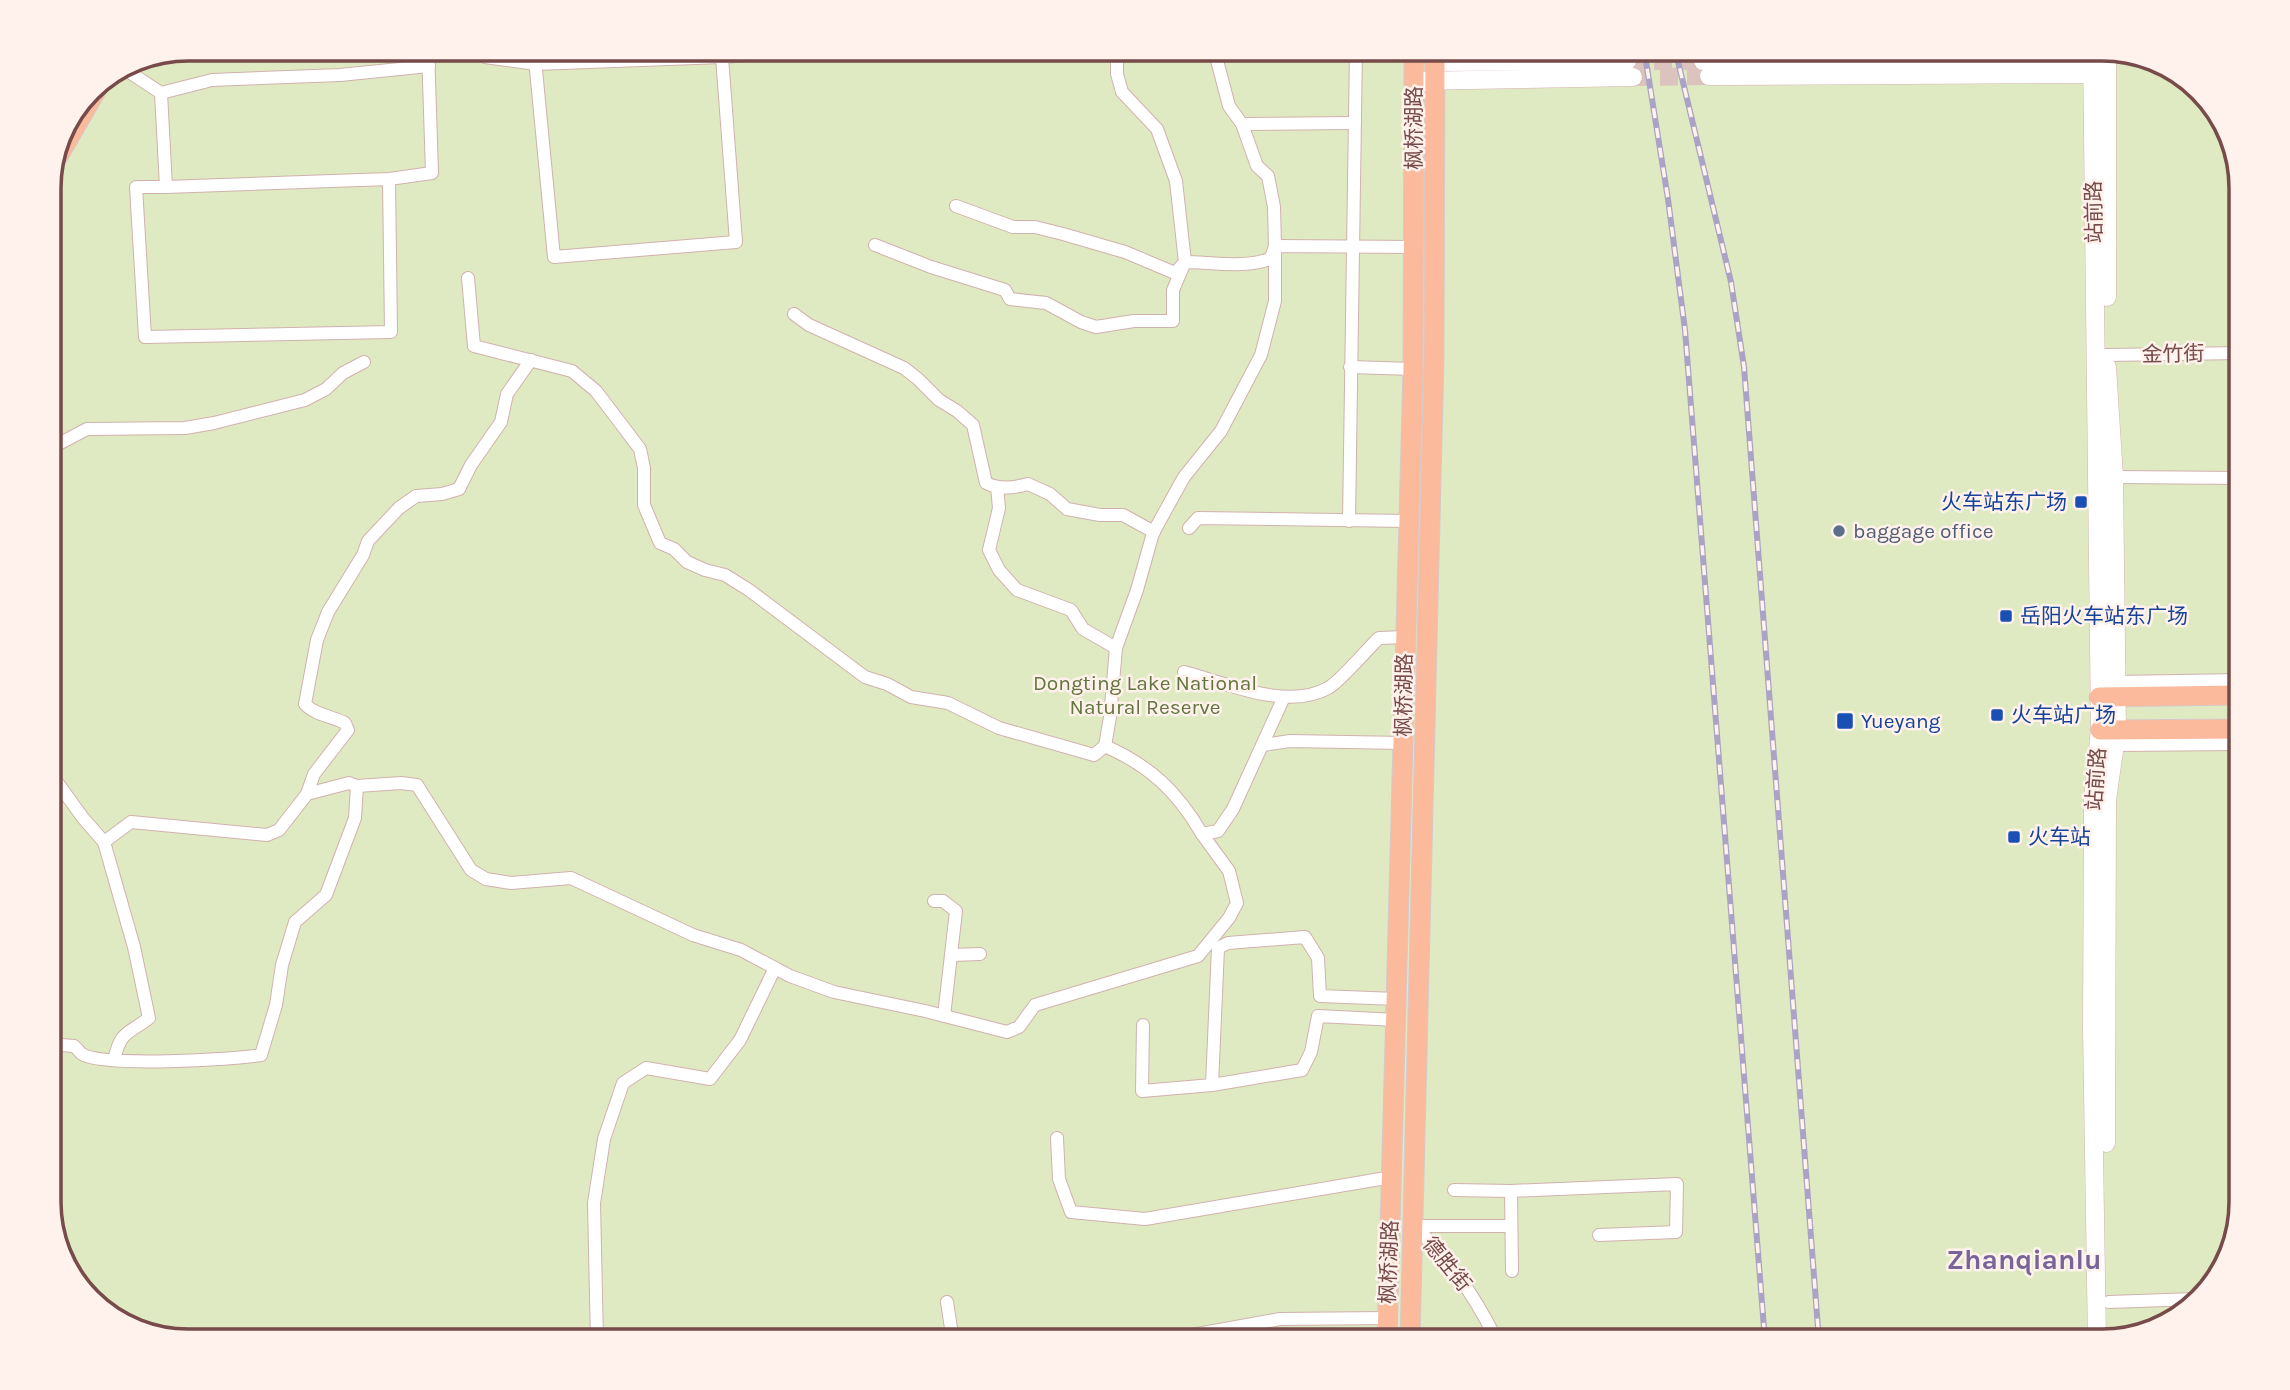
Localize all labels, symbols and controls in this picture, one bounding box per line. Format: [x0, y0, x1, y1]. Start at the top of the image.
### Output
street label: 枫桥湖路 [1402, 86, 1426, 170]
street label: 站前路 [2081, 180, 2107, 244]
street label: 金竹街 [2141, 341, 2205, 367]
place label: 火车站东广场 [1941, 490, 2067, 514]
marker: 火车站东广场 [2073, 494, 2089, 510]
place label: baggage office [1853, 519, 1994, 543]
marker: baggage office [1831, 523, 1847, 539]
place label: 岳阳火车站东广场 [2020, 604, 2188, 628]
marker: 岳阳火车站东广场 [1998, 608, 2014, 624]
street label: 枫桥湖路 [1391, 653, 1417, 737]
park label: Dongting Lake National Natural Reserve [1033, 671, 1257, 719]
place label: 火车站广场 [2011, 703, 2116, 727]
marker: 火车站广场 [1989, 707, 2005, 723]
place label: Yueyang [1861, 709, 1941, 733]
marker: Yueyang [1835, 711, 1855, 731]
street label: 站前路 [2082, 747, 2110, 811]
place label: 火车站 [2028, 825, 2091, 849]
marker: 火车站 [2006, 829, 2022, 845]
street label: 枫桥湖路 [1376, 1220, 1402, 1304]
street label: 德胜街 [1418, 1232, 1476, 1296]
district label: Zhanqianlu [1946, 1243, 2102, 1276]

